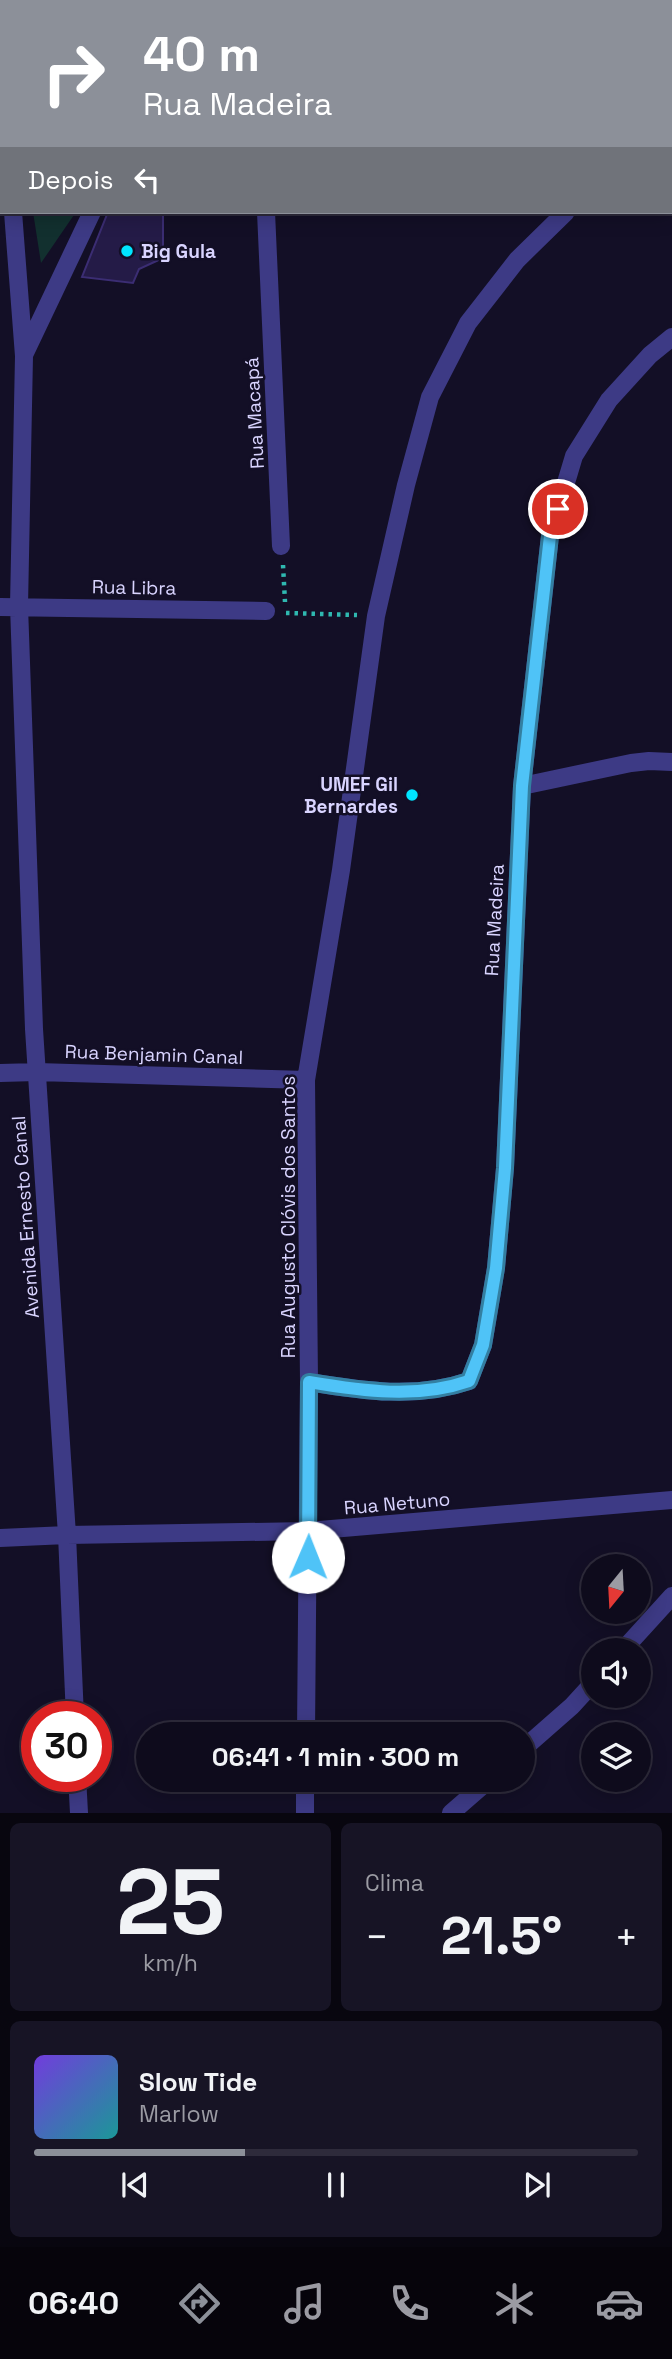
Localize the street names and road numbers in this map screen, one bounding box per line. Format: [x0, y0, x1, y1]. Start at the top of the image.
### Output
street label: Rua Macapá [239, 356, 270, 470]
street label: Rua Libra [92, 574, 176, 601]
street label: Rua Madeira [479, 863, 510, 977]
street label: Rua Benjamin Canal [64, 1039, 244, 1070]
street label: Rua Augusto Clóvis dos Santos [276, 1076, 301, 1358]
street label: Avenida Ernesto Canal [6, 1115, 45, 1319]
street label: Rua Netuno [343, 1486, 451, 1521]

